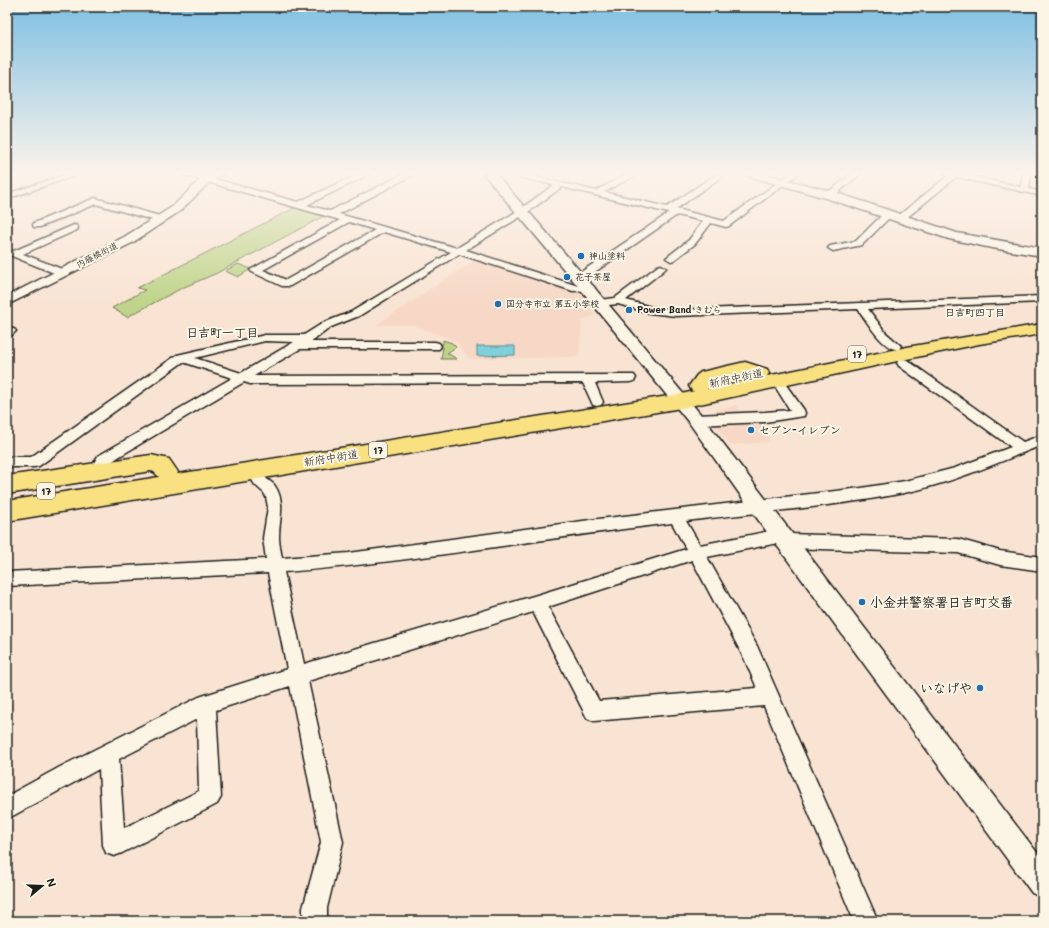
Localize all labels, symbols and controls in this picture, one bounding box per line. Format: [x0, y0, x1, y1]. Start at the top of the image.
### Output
street label: 内藤橋街道 [74, 239, 119, 270]
place label: 神山塗料 [589, 250, 626, 261]
marker: 神山塗料 [576, 251, 586, 261]
place label: 花子茶屋 [575, 271, 611, 282]
marker: 花子茶屋 [562, 272, 572, 282]
place label: 国分寺市立 第五小学校 [506, 298, 599, 309]
marker: 国分寺市立 第五小学校 [493, 299, 503, 309]
place label: Power Band きむら [637, 304, 722, 315]
marker: Power Band きむら [624, 305, 634, 315]
district label: 日吉町四丁目 [945, 305, 1005, 319]
district label: 日吉町一丁目 [186, 324, 258, 340]
road number: 17 [848, 346, 866, 362]
street label: 新府中街道 [707, 364, 764, 391]
place label: セブン-イレブン [759, 422, 841, 437]
marker: セブン-イレブン [746, 425, 756, 435]
road number: 17 [369, 442, 387, 458]
street label: 新府中街道 [303, 446, 359, 469]
road number: 17 [37, 483, 55, 499]
place label: 小金井警察署日吉町交番 [870, 593, 1013, 610]
marker: 小金井警察署日吉町交番 [857, 597, 867, 607]
place label: いなげや [920, 679, 972, 696]
marker: いなげや [975, 683, 985, 693]
north arrow [22, 866, 62, 906]
text: N [43, 876, 60, 889]

